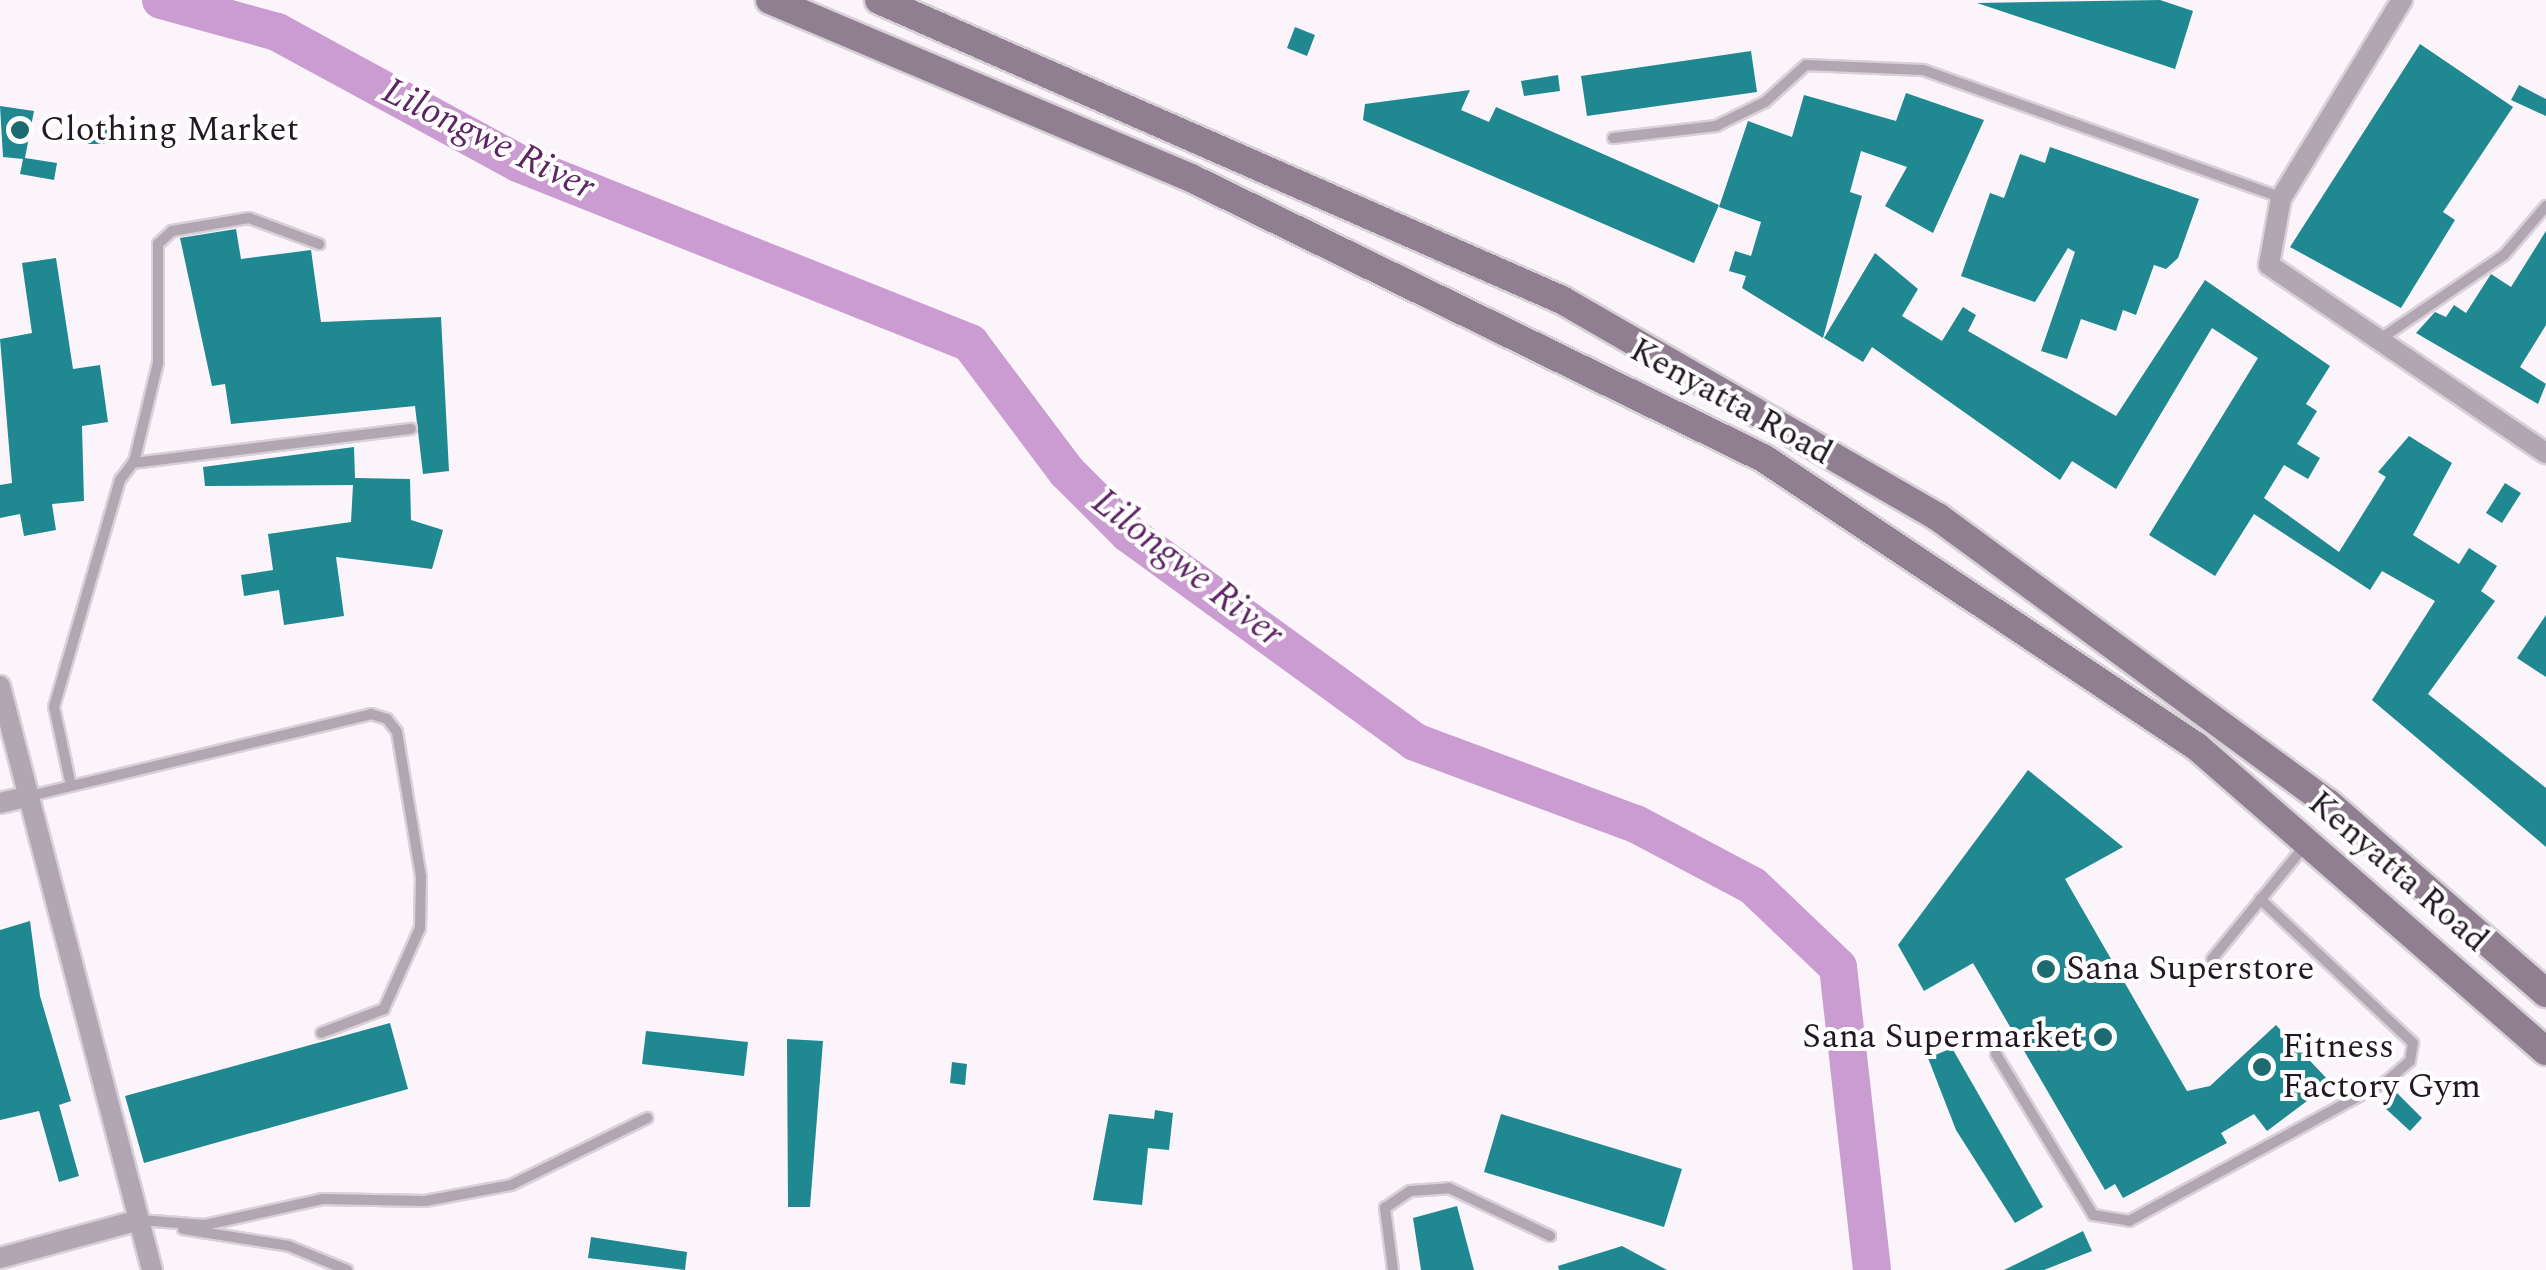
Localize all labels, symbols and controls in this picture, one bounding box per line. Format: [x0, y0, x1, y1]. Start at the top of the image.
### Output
water label: Lilongwe River [374, 69, 602, 211]
place label: Clothing Market [40, 109, 299, 151]
marker: Clothing Market [9, 119, 31, 141]
street label: Kenyatta Road [1622, 329, 1840, 475]
water label: Lilongwe River [1082, 480, 1292, 658]
street label: Kenyatta Road [2299, 782, 2497, 962]
place label: Sana Superstore [2066, 948, 2314, 990]
marker: Sana Superstore [2035, 958, 2057, 980]
place label: Sana Supermarket [1802, 1016, 2083, 1058]
marker: Sana Supermarket [2092, 1026, 2114, 1048]
place label: Fitness Factory Gym [2282, 1026, 2481, 1108]
marker: Fitness Factory Gym [2251, 1056, 2273, 1078]

